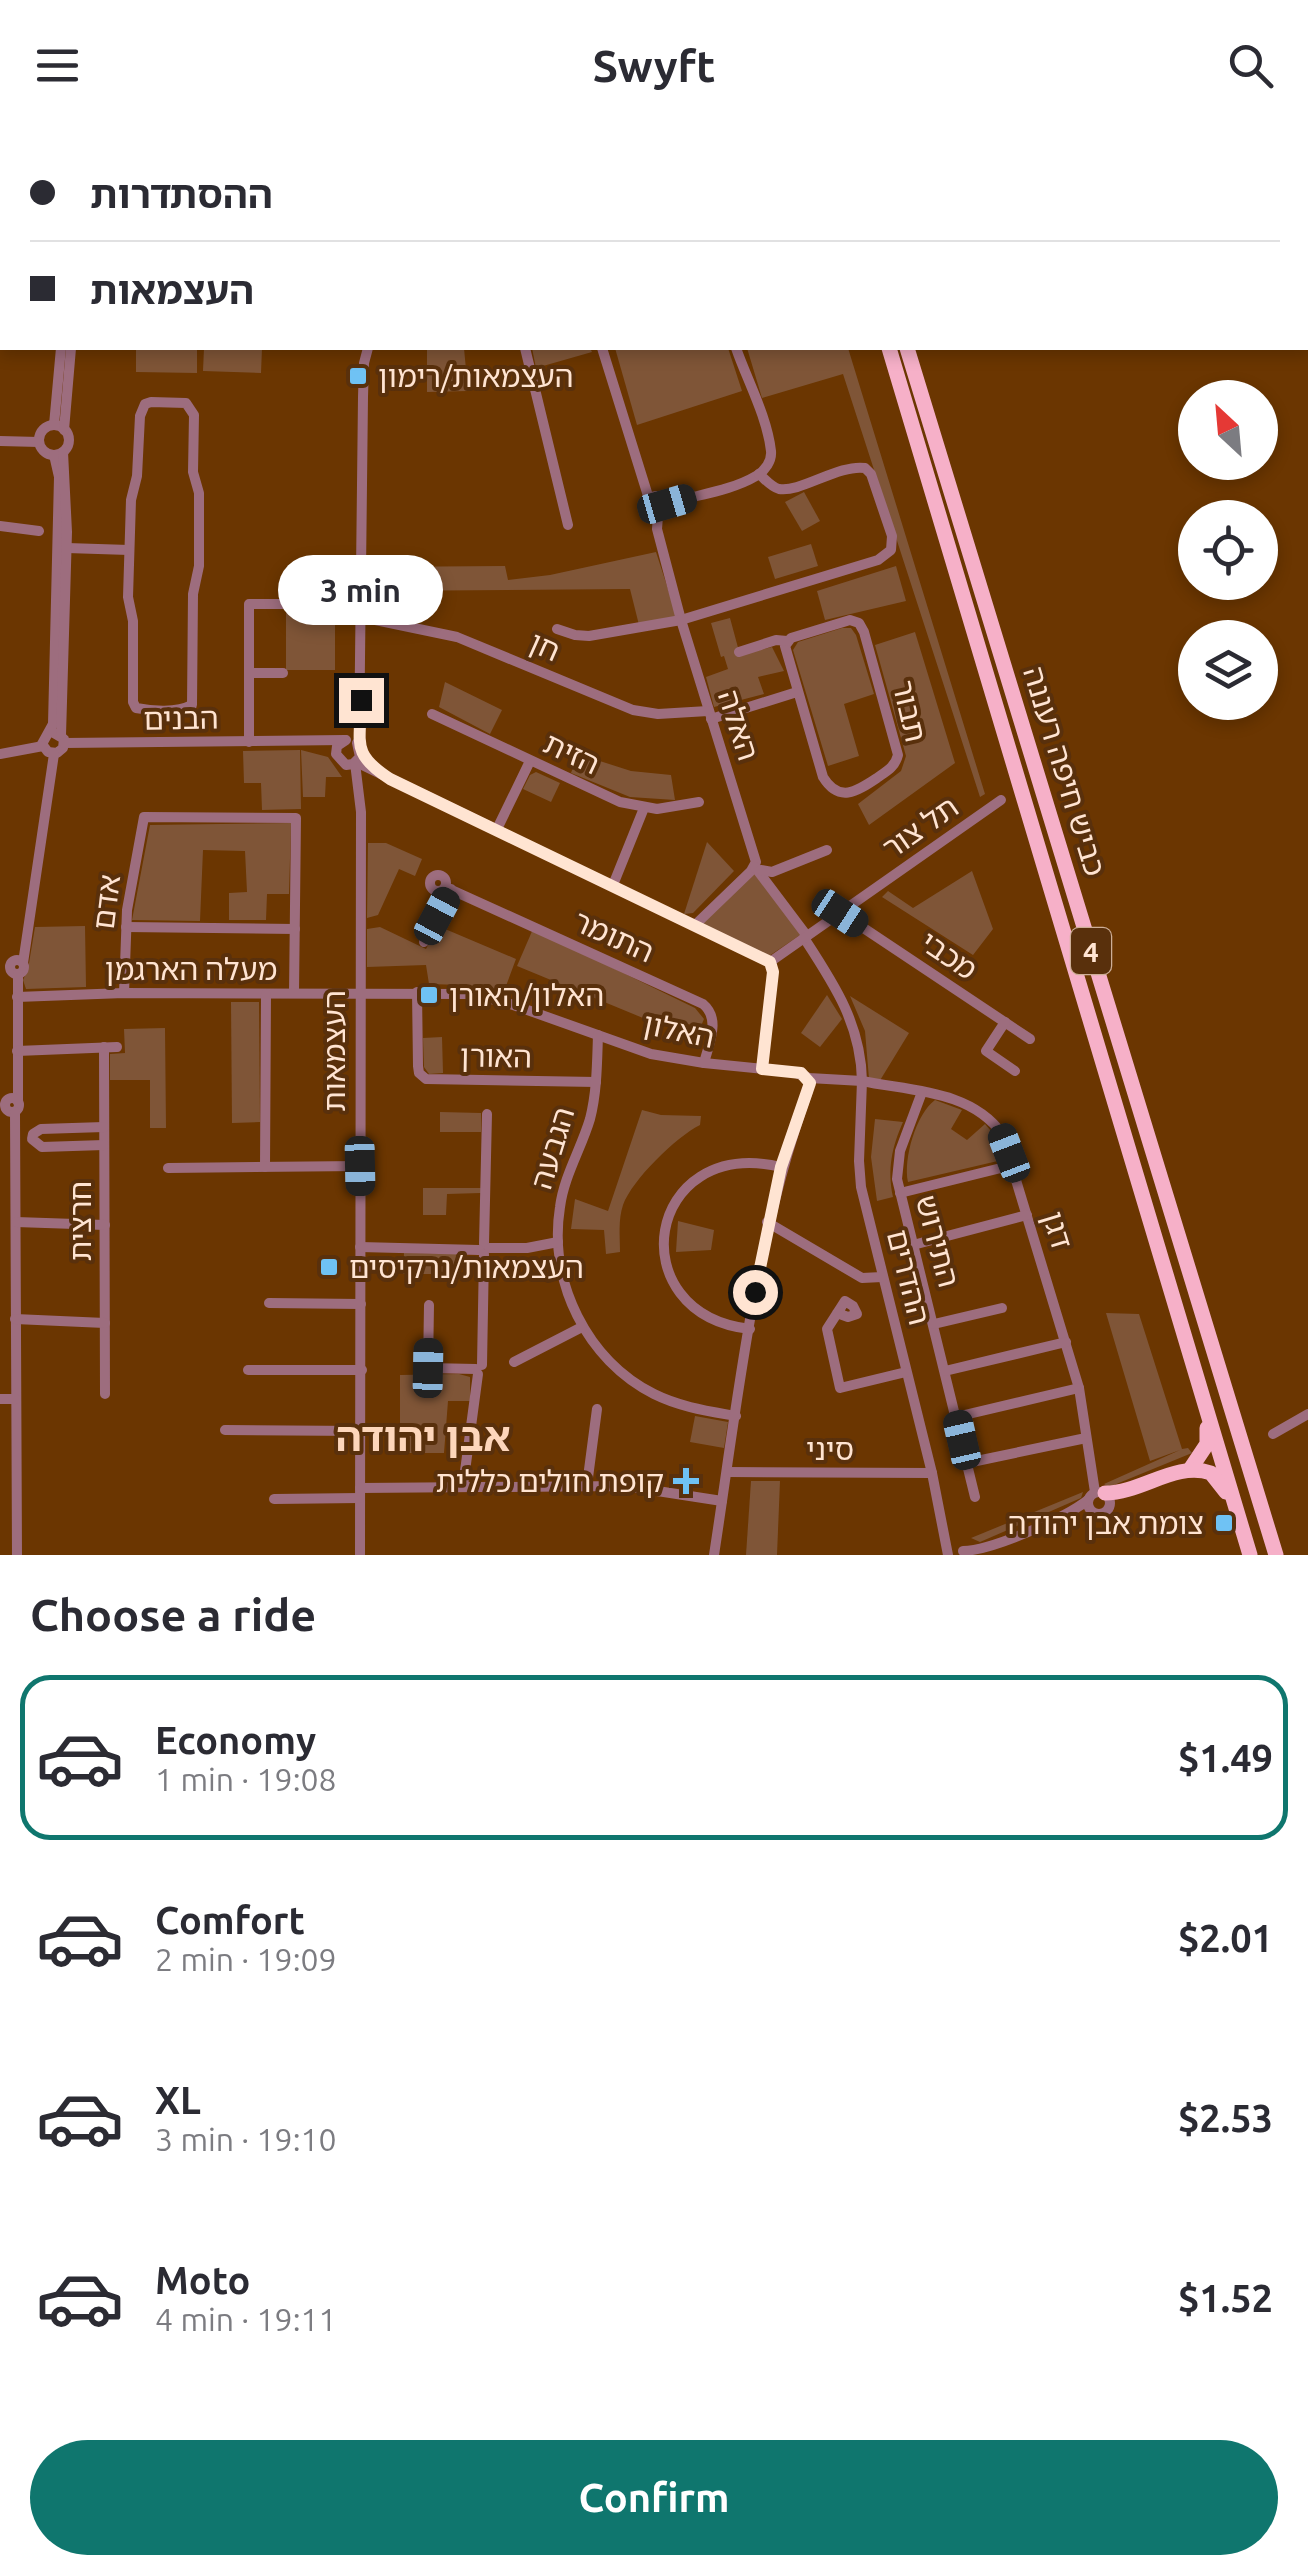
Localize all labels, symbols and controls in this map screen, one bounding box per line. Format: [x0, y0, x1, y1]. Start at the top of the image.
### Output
icon: menu [30, 38, 85, 93]
icon: search [1223, 38, 1278, 93]
text: Swyft [592, 40, 716, 91]
text: ההסתדרות [90, 173, 273, 215]
text: העצמאות [90, 269, 254, 311]
place label: העצמאות/רימון [378, 359, 574, 393]
marker: העצמאות/רימון [347, 365, 369, 387]
north arrow [1178, 380, 1278, 480]
map controls [1178, 380, 1278, 720]
car [634, 481, 700, 527]
button: locate [1178, 500, 1278, 600]
callout: 3 min [278, 555, 444, 625]
text: 3 min [320, 572, 401, 608]
button: layers [1178, 620, 1278, 720]
street label: חן [525, 624, 565, 668]
street label: כביש חיפה רעננה [1017, 662, 1113, 880]
street label: תבור [886, 677, 934, 745]
route end [339, 678, 384, 723]
street label: האלה [712, 685, 766, 765]
street label: הבנים [143, 700, 219, 736]
street label: הזית [539, 725, 605, 781]
street label: תל צור [876, 789, 964, 865]
street label: אדם [86, 873, 126, 931]
car [410, 882, 464, 950]
car [807, 884, 873, 942]
street label: התומר [569, 903, 659, 969]
street label: מכבי [914, 924, 984, 986]
road number: 4 [1071, 928, 1111, 974]
street label: מעלה הארגמן [105, 952, 277, 986]
place label: האלון/האורן [449, 978, 604, 1012]
marker: האלון/האורן [418, 984, 440, 1006]
street label: העצמאות [317, 990, 351, 1112]
street label: האלון [640, 1006, 718, 1054]
street label: האורן [460, 1038, 532, 1074]
street label: הגבעה [523, 1103, 581, 1193]
car [984, 1120, 1034, 1186]
car [344, 1136, 376, 1196]
street label: חרצית [63, 1181, 97, 1261]
street label: התירוש [909, 1191, 967, 1291]
street label: דגן [1036, 1207, 1080, 1253]
street label: ההדרים [881, 1226, 937, 1328]
place label: העצמאות/נרקיסים [349, 1250, 584, 1284]
marker: העצמאות/נרקיסים [318, 1256, 340, 1278]
route start [733, 1270, 778, 1315]
car [412, 1338, 444, 1398]
car [941, 1407, 983, 1473]
district label: אבן יהודה [335, 1414, 511, 1459]
street label: סיני [806, 1432, 854, 1466]
place label: קופת חולים כללית [436, 1464, 664, 1498]
marker: קופת חולים כללית [673, 1468, 699, 1494]
place label: צומת אבן יהודה [1008, 1506, 1204, 1540]
marker: צומת אבן יהודה [1213, 1512, 1235, 1534]
text: Choose a ride [30, 1589, 316, 1640]
icon: car [35, 1713, 125, 1803]
text: Economy [155, 1719, 316, 1761]
text: $1.49 [1178, 1737, 1273, 1779]
text: 1 min · 19:08 [155, 1761, 337, 1797]
icon: car [35, 1893, 125, 1983]
text: Comfort [155, 1899, 305, 1941]
text: $2.01 [1178, 1917, 1273, 1959]
text: 2 min · 19:09 [155, 1941, 337, 1977]
icon: car [35, 2073, 125, 2163]
text: XL [155, 2079, 201, 2121]
text: $2.53 [1178, 2097, 1273, 2139]
text: 3 min · 19:10 [155, 2121, 337, 2157]
icon: car [35, 2253, 125, 2343]
text: Moto [155, 2259, 250, 2301]
text: $1.52 [1178, 2277, 1273, 2319]
text: 4 min · 19:11 [155, 2301, 337, 2337]
button: Confirm [30, 2440, 1278, 2555]

